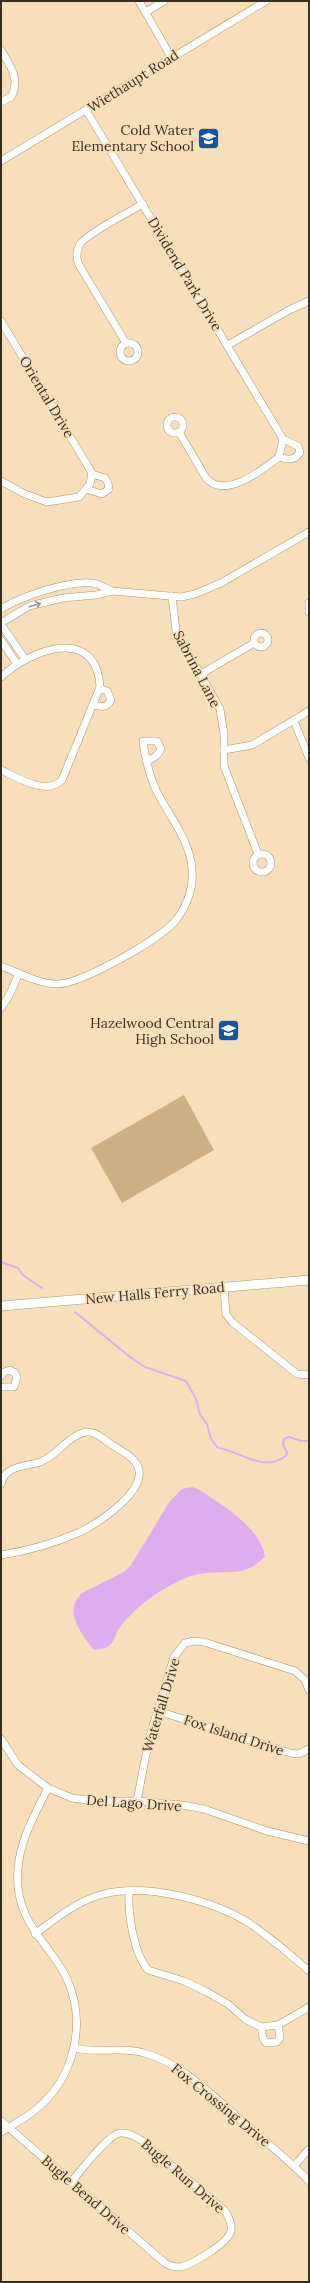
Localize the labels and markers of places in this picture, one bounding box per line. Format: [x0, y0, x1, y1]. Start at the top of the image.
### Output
place label: Cold Water Elementary School [71, 121, 194, 155]
school or university icon: Cold Water Elementary School [196, 125, 222, 151]
place label: Hazelwood Central High School [90, 1014, 214, 1048]
school or university icon: Hazelwood Central High School [216, 1018, 242, 1044]

